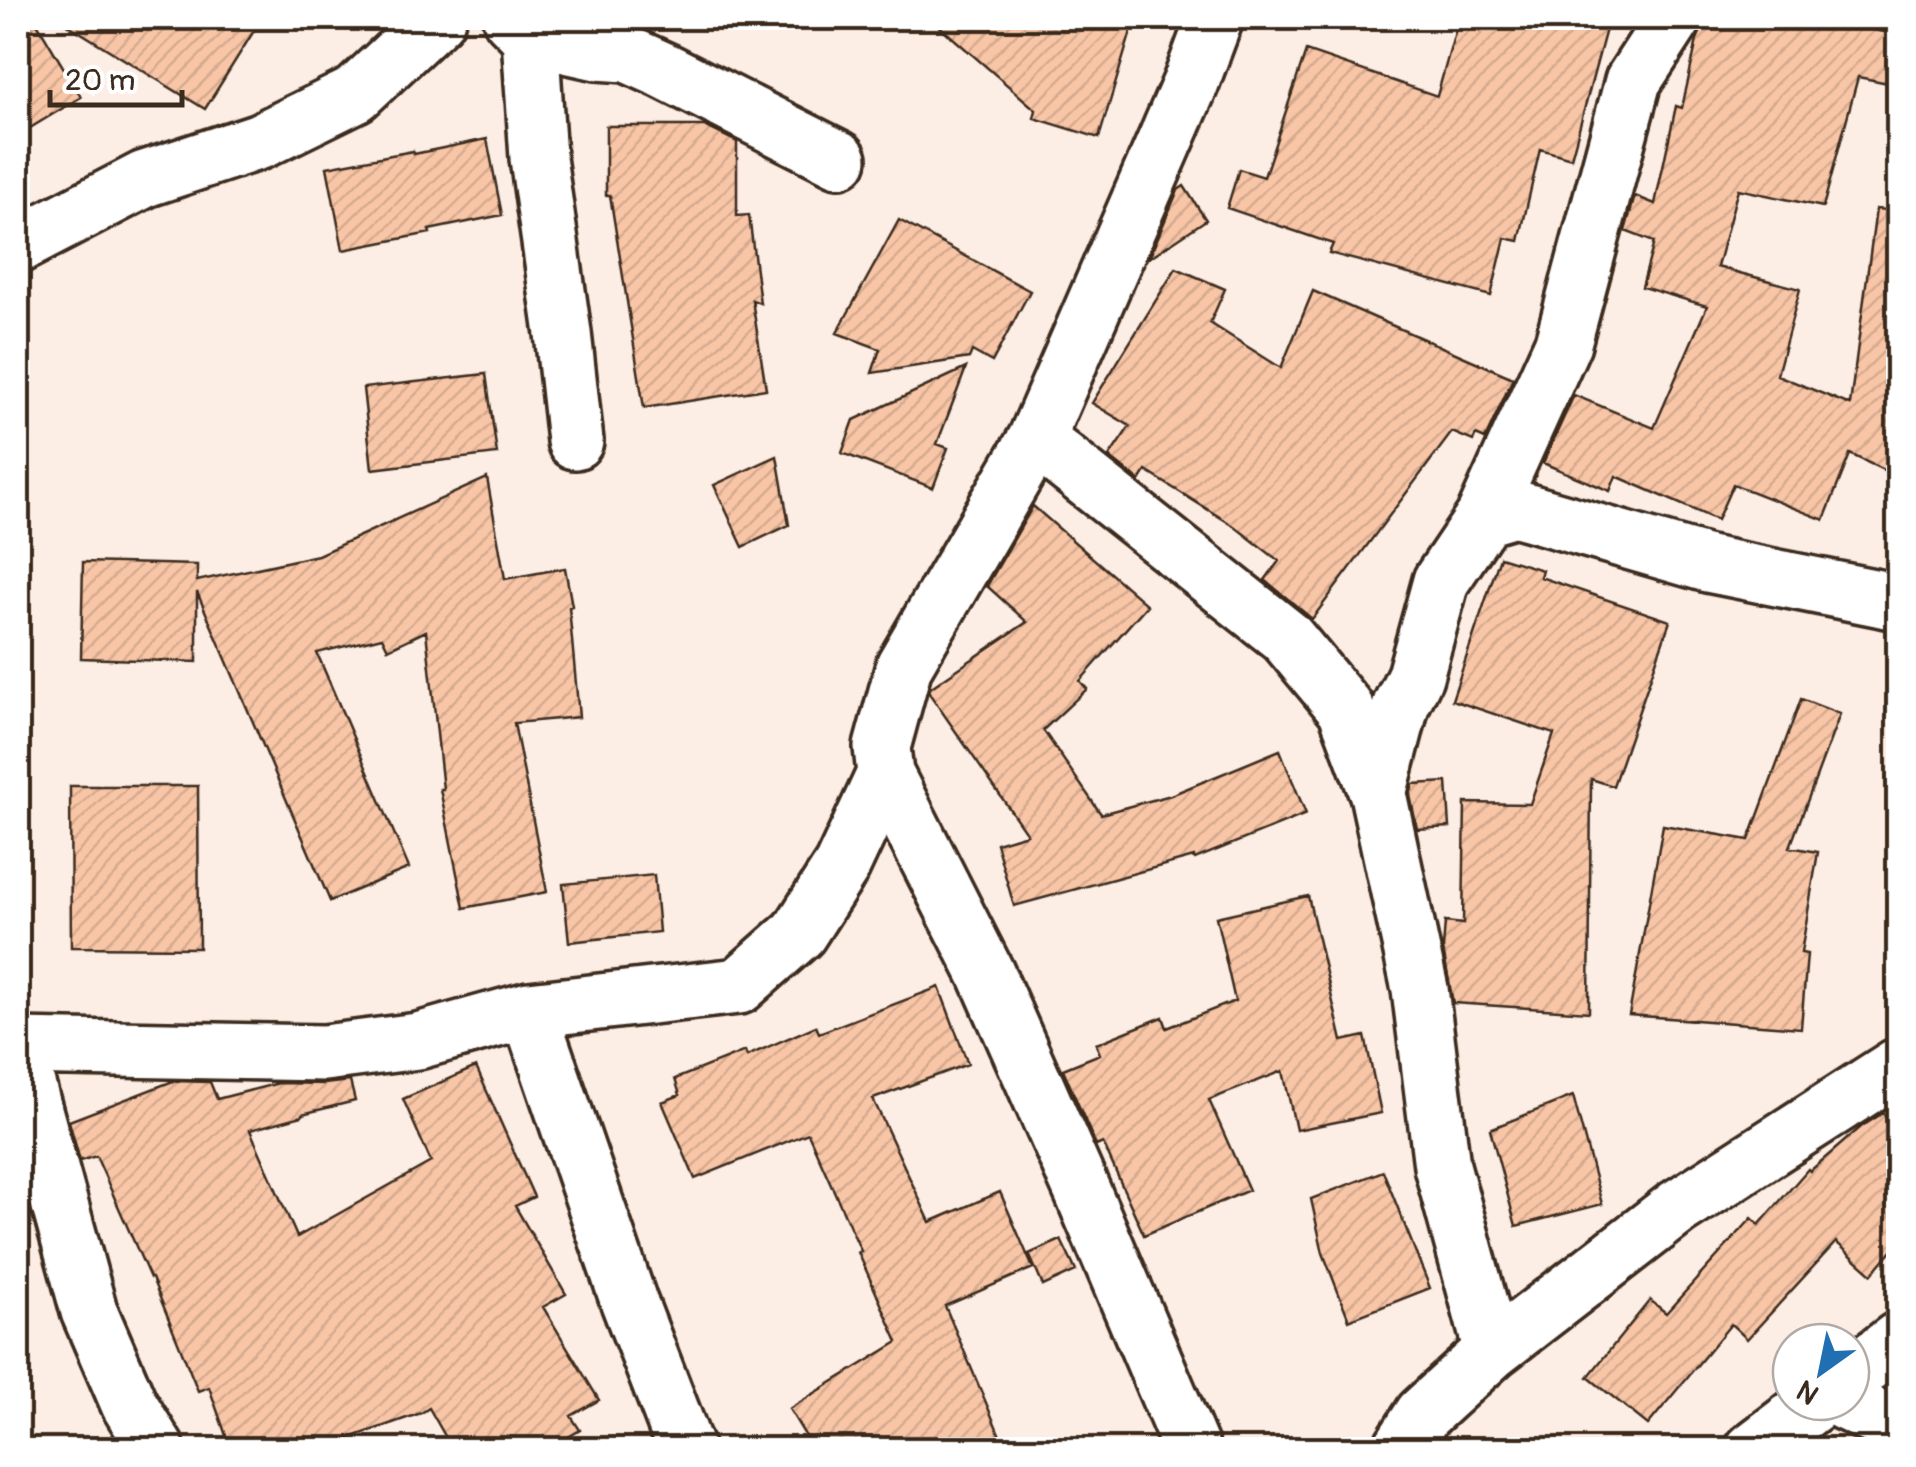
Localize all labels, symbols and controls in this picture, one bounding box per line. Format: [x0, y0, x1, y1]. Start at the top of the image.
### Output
scale bar [50, 45, 182, 107]
text: 20 m [65, 62, 135, 99]
north arrow [1771, 1322, 1871, 1422]
text: N [1791, 1372, 1826, 1412]

